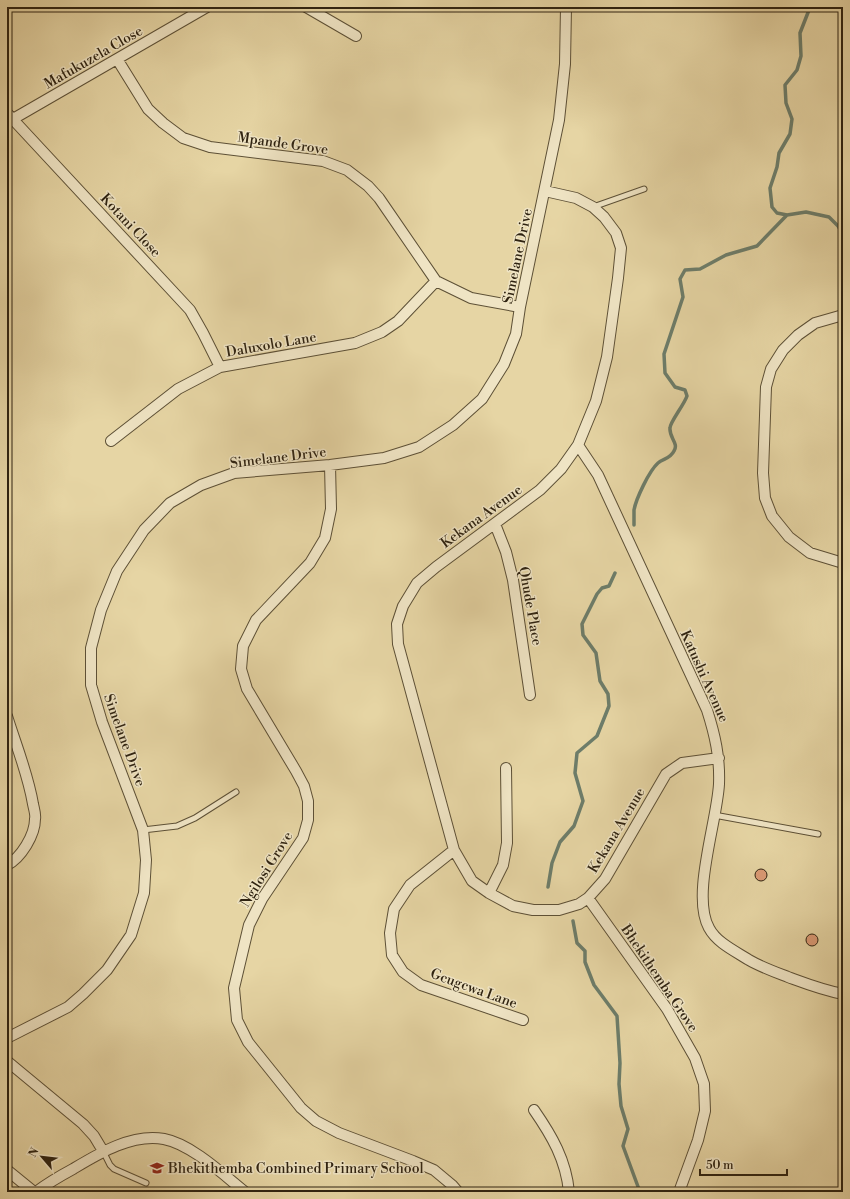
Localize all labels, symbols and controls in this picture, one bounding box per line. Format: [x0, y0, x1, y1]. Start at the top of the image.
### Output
street label: Mafukuzela Close [41, 22, 146, 93]
street label: Mpande Grove [236, 129, 329, 159]
street label: Kotani Close [96, 190, 164, 261]
street label: Simelane Drive [499, 207, 537, 306]
street label: Daluxolo Lane [225, 328, 318, 362]
street label: Simelane Drive [229, 443, 327, 473]
street label: Kekana Avenue [437, 481, 526, 552]
street label: Qhude Place [514, 565, 546, 647]
street label: Katushi Avenue [676, 628, 732, 725]
street label: Simelane Drive [99, 692, 149, 789]
street label: Kekana Avenue [584, 785, 649, 877]
street label: Ngilosi Grove [237, 828, 297, 911]
street label: Bhekithemba Grove [616, 921, 702, 1036]
street label: Gcugcwa Lane [428, 965, 520, 1013]
north arrow [22, 1137, 62, 1177]
text: N [26, 1145, 42, 1160]
scale bar [700, 1151, 787, 1177]
text: 50 m [706, 1158, 734, 1173]
school or university icon: Bhekithemba Combined Primary School [149, 1160, 165, 1176]
place label: Bhekithemba Combined Primary School [167, 1160, 424, 1178]

